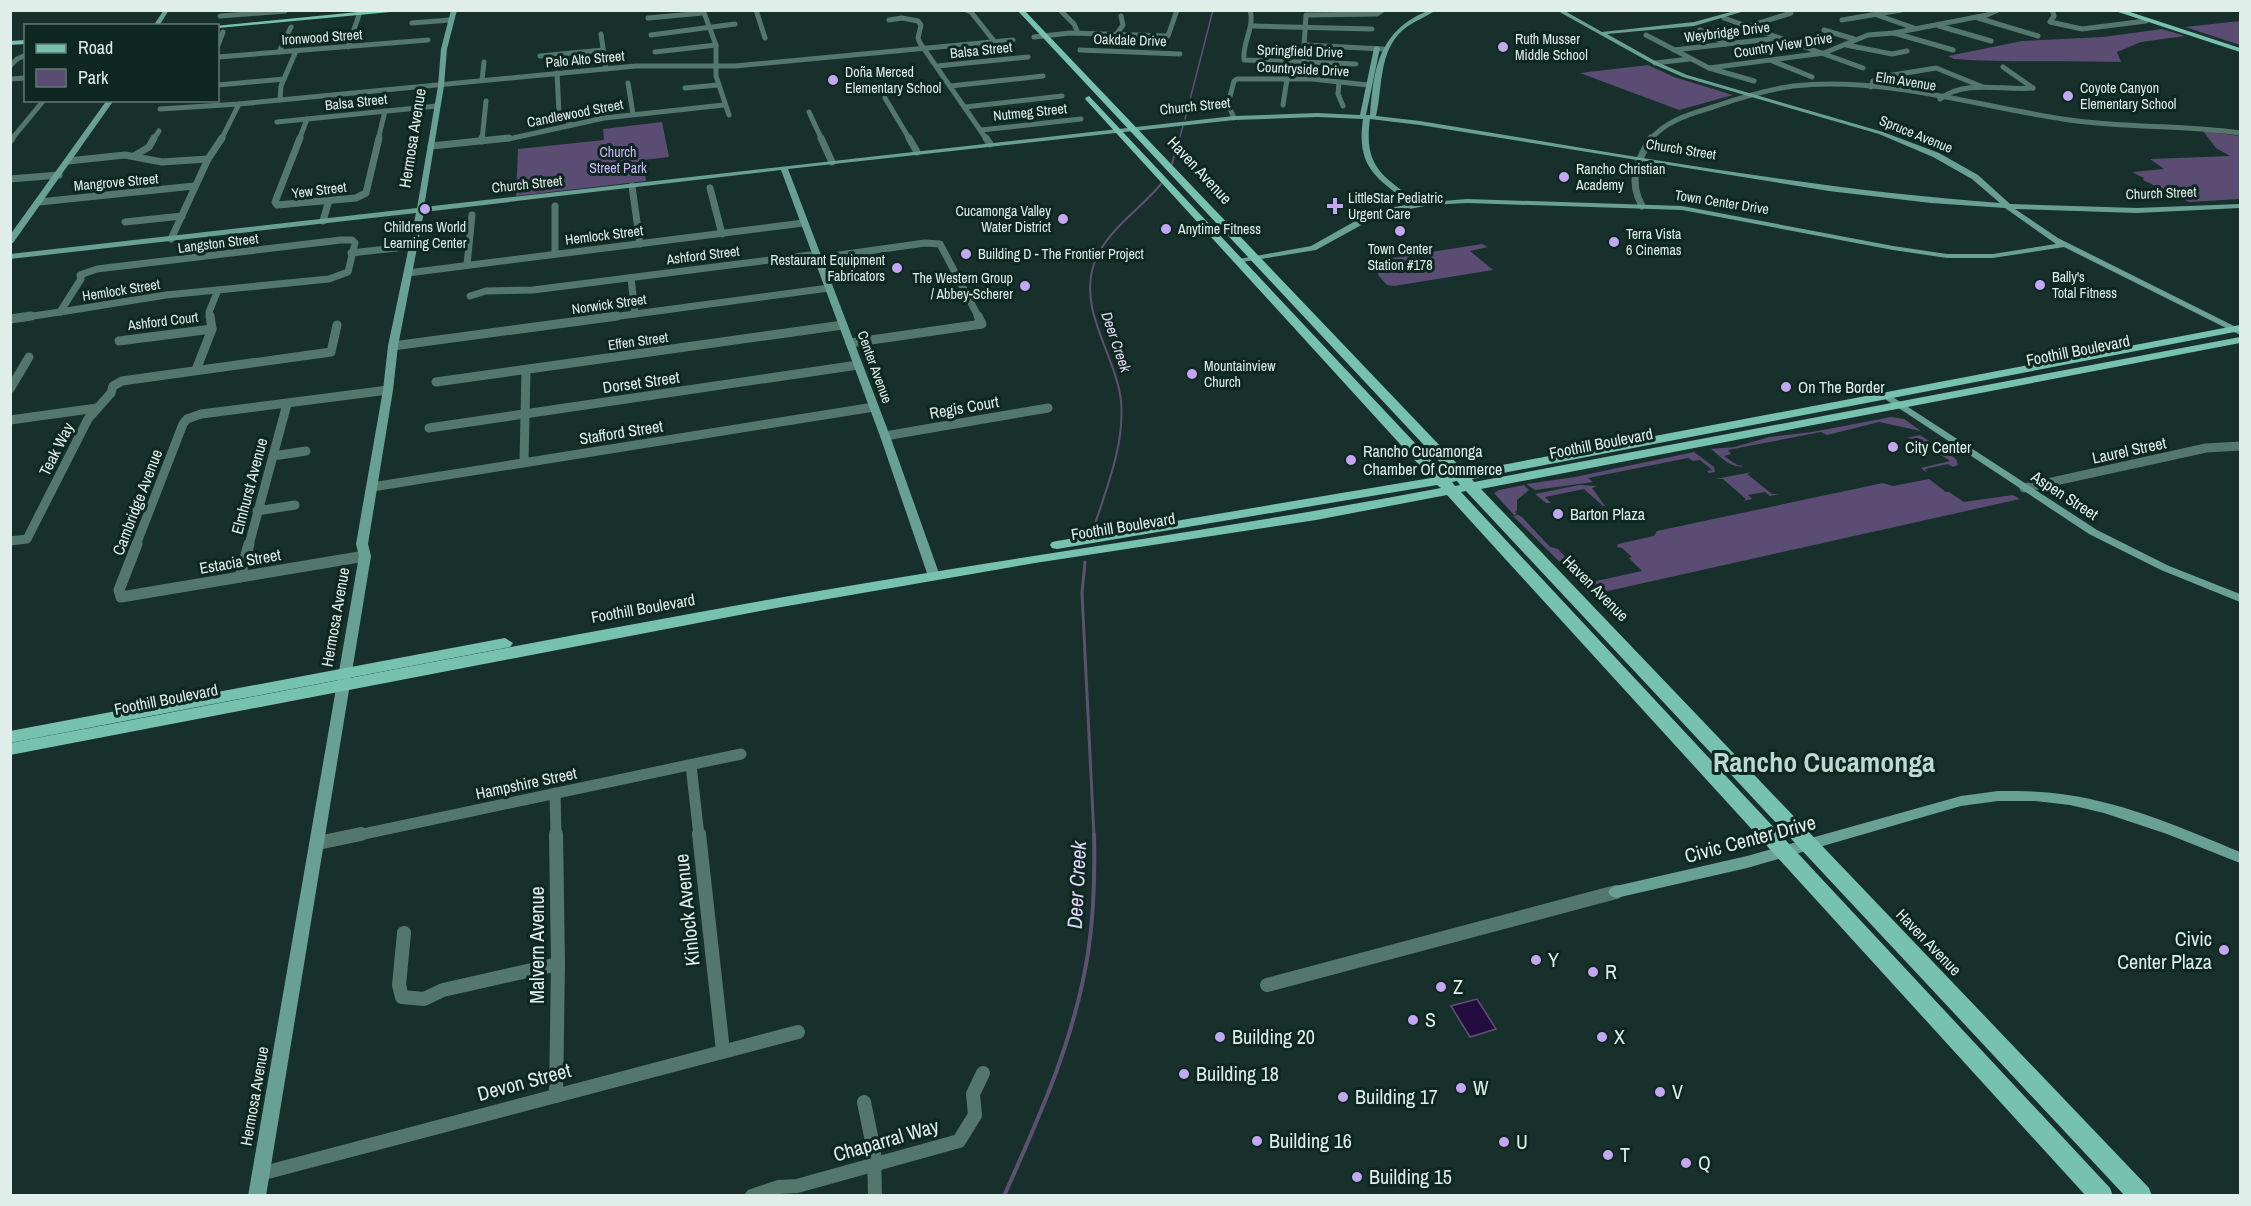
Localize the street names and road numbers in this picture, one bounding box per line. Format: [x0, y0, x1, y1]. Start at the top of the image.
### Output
street label: Weybridge Drive [1683, 18, 1771, 46]
street label: Ironwood Street [281, 25, 363, 49]
street label: Country View Drive [1733, 28, 1833, 62]
street label: Oakdale Drive [1093, 30, 1167, 50]
street label: Balsa Street [949, 38, 1013, 62]
street label: Springfield Drive [1257, 41, 1343, 61]
street label: Palo Alto Street [545, 47, 625, 71]
street label: Countryside Drive [1256, 58, 1350, 80]
street label: Elm Avenue [1874, 67, 1938, 95]
street label: Hermosa Avenue [393, 87, 431, 189]
street label: Balsa Street [324, 90, 388, 114]
street label: Church Street [1159, 93, 1231, 119]
street label: Candlewood Street [525, 95, 625, 131]
street label: Nutmeg Street [992, 99, 1068, 125]
street label: Spruce Avenue [1877, 111, 1955, 157]
street label: Haven Avenue [1163, 131, 1237, 209]
street label: Church Street [1645, 135, 1717, 163]
street label: Mangrove Street [73, 169, 159, 195]
street label: Church Street [491, 171, 563, 197]
street label: Yew Street [290, 178, 348, 202]
street label: Church Street [2125, 183, 2197, 203]
street label: Town Center Drive [1674, 186, 1770, 218]
street label: Hemlock Street [564, 221, 644, 249]
street label: Langston Street [177, 229, 259, 257]
street label: Ashford Street [664, 242, 741, 269]
street label: Hemlock Street [81, 275, 161, 305]
street label: Norwick Street [570, 290, 648, 318]
street label: Ashford Court [126, 308, 199, 334]
street label: Effen Street [607, 328, 669, 354]
street label: Center Avenue [854, 328, 896, 406]
street label: Foothill Boulevard [2024, 329, 2132, 371]
street label: Dorset Street [601, 366, 681, 398]
street label: Regis Court [928, 390, 1001, 424]
street label: Stafford Street [578, 414, 665, 449]
street label: Teak Way [33, 418, 79, 479]
street label: Foothill Boulevard [1547, 422, 1655, 464]
street label: Laurel Street [2090, 431, 2168, 469]
street label: Elmhurst Avenue [226, 435, 272, 537]
street label: Cambridge Avenue [107, 446, 167, 558]
street label: Aspen Street [2026, 465, 2103, 525]
street label: Foothill Boulevard [1069, 507, 1177, 545]
street label: Estacia Street [198, 543, 283, 579]
street label: Haven Avenue [1558, 550, 1634, 626]
street label: Hermosa Avenue [315, 566, 355, 668]
street label: Foothill Boulevard [589, 588, 697, 628]
street label: Foothill Boulevard [112, 678, 220, 720]
street label: Hampshire Street [473, 761, 579, 804]
street label: Civic Center Drive [1681, 808, 1819, 869]
street label: Kinlock Avenue [667, 853, 706, 968]
street label: Malvern Avenue [523, 886, 550, 1004]
street label: Haven Avenue [1892, 904, 1966, 980]
street label: Hermosa Avenue [234, 1045, 274, 1147]
street label: Devon Street [474, 1056, 574, 1107]
street label: Chaparral Way [830, 1111, 943, 1167]

